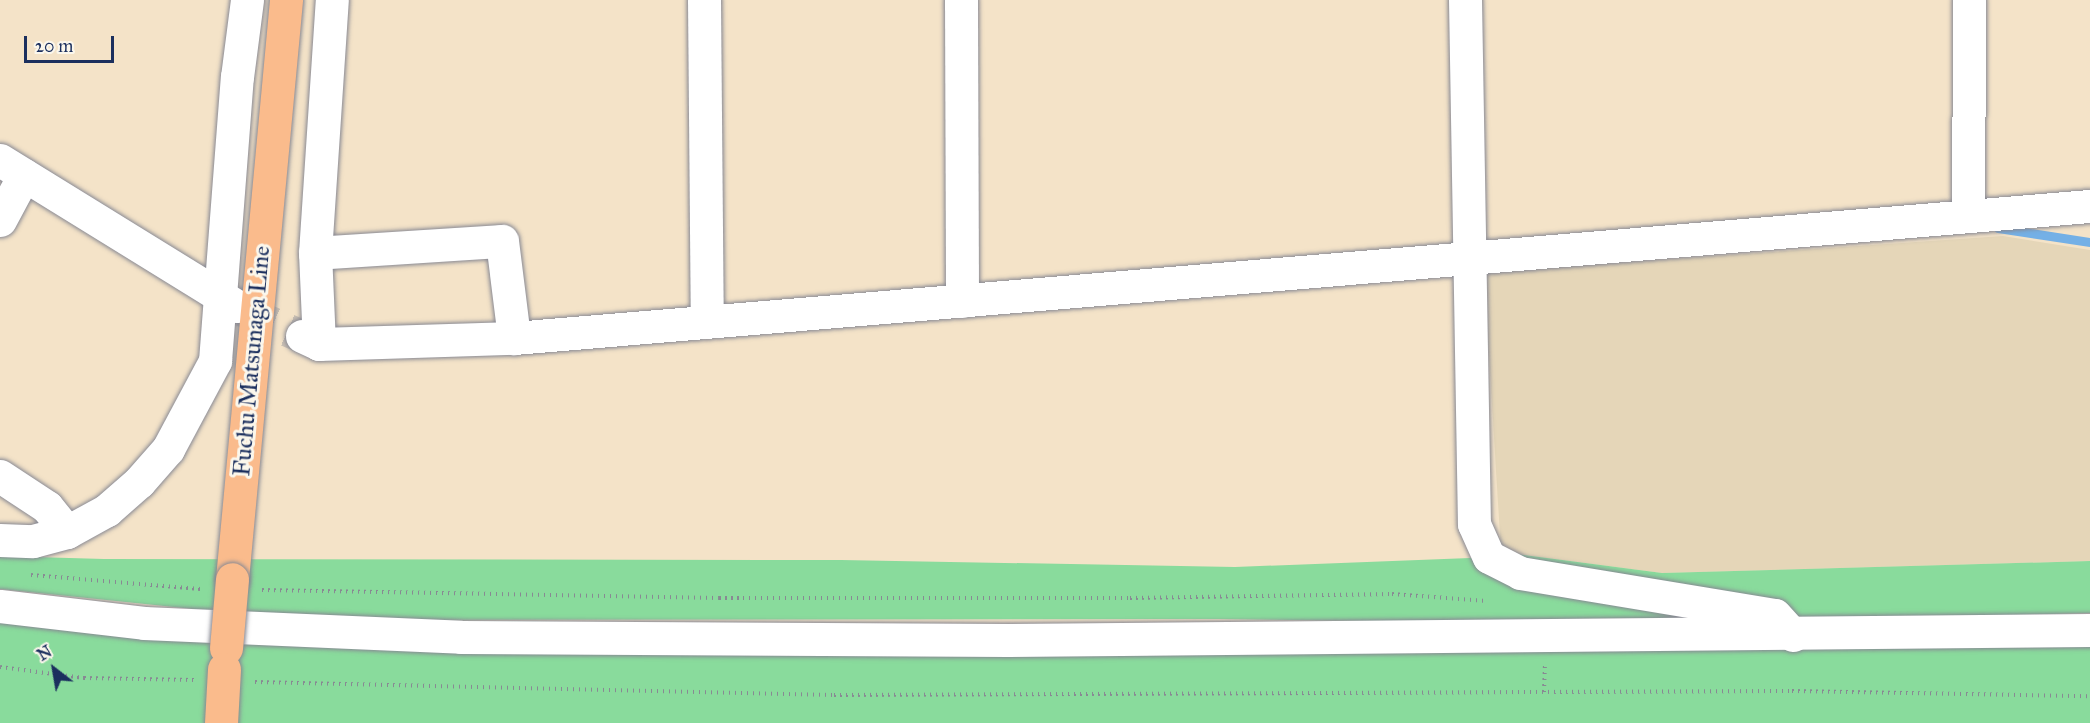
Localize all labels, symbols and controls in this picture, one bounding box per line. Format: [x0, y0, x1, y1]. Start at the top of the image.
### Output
scale bar [27, 24, 117, 62]
text: 20 m [35, 35, 73, 57]
street label: Fuchu Matsunaga Line [228, 245, 276, 477]
north arrow [24, 639, 84, 699]
text: N [34, 642, 55, 665]

